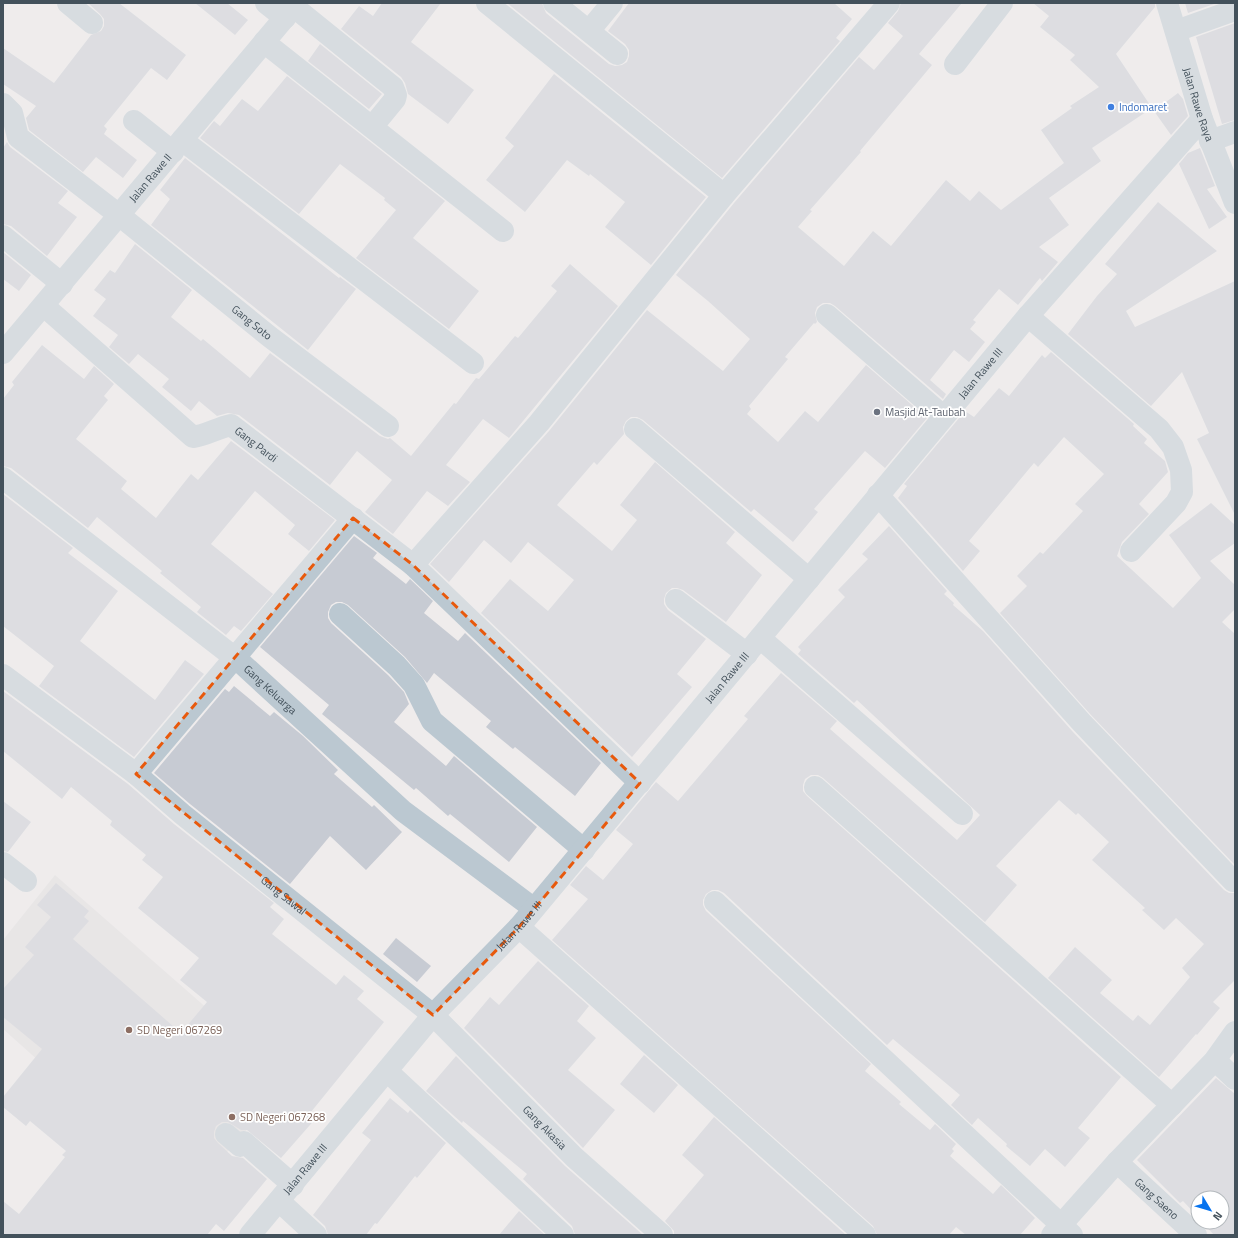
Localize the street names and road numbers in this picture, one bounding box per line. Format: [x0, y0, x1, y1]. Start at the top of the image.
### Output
street label: Jalan Rawe Raya [1179, 65, 1218, 144]
street label: Jalan Rawe II [125, 150, 175, 205]
street label: Gang Soto [228, 301, 276, 344]
street label: Jalan Rawe III [954, 344, 1006, 402]
street label: Gang Pardi [231, 423, 281, 466]
street label: Jalan Rawe III [701, 649, 753, 706]
street label: Gang Keluarga [240, 661, 301, 718]
street label: Gang Sawal [258, 872, 310, 919]
street label: Jalan Rawe III [492, 898, 545, 954]
street label: Gang Akasia [519, 1102, 571, 1154]
street label: Jalan Rawe III [279, 1140, 331, 1198]
street label: Gang Saeno [1131, 1174, 1182, 1223]

